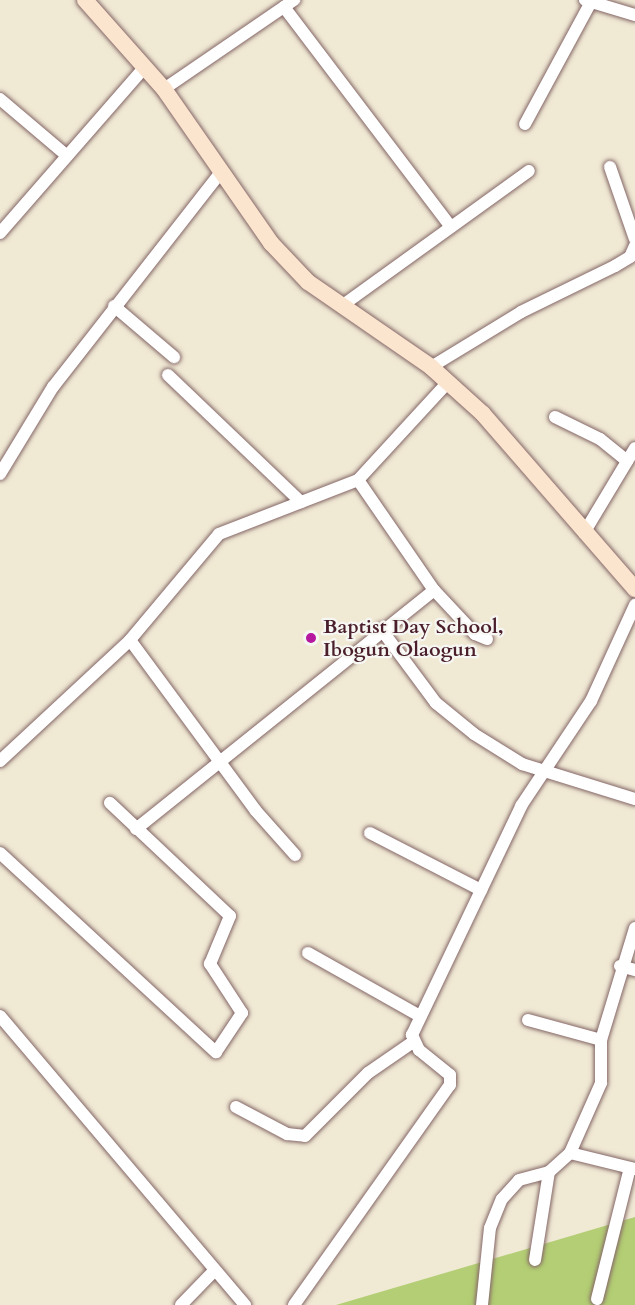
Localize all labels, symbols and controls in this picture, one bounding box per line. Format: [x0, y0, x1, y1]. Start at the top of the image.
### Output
place label: Baptist Day School, Ibogun Olaogun [323, 614, 504, 661]
marker: Baptist Day School, Ibogun Olaogun [304, 631, 318, 645]

